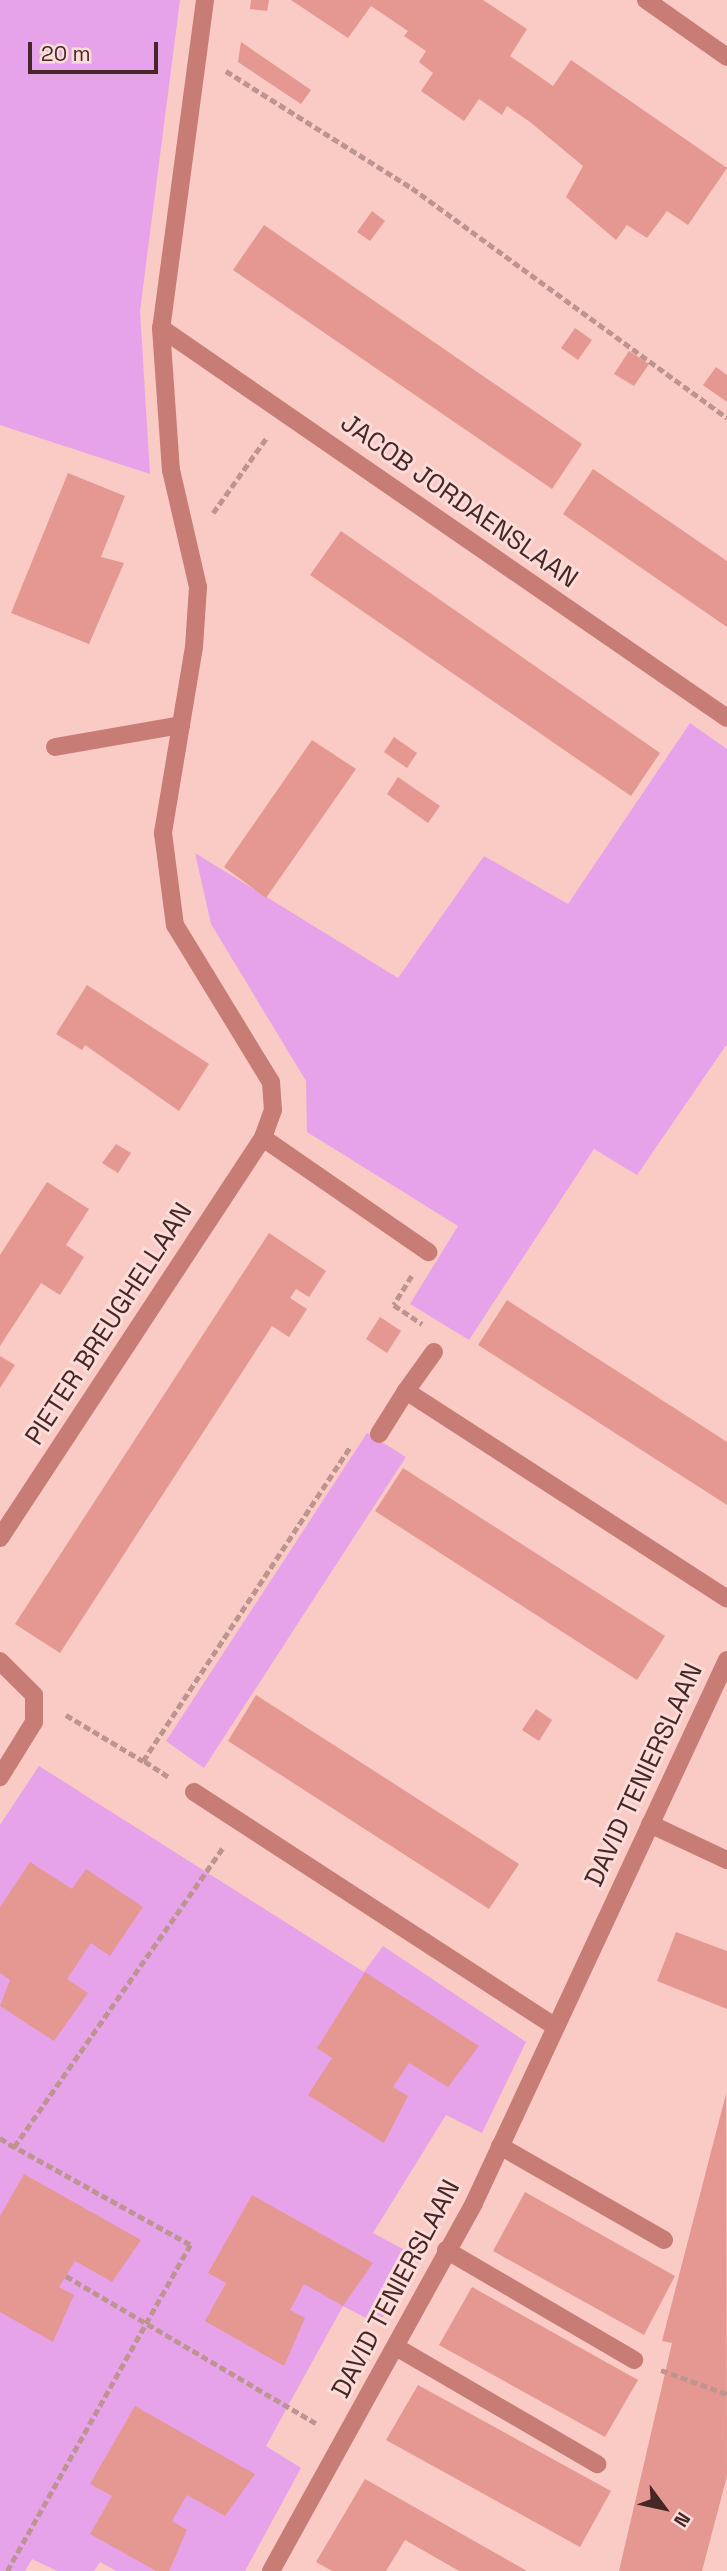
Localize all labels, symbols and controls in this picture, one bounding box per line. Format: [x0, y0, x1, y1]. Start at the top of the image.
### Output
scale bar [32, 28, 161, 72]
text: 20 m [41, 40, 91, 67]
street label: JACOB JORDAENSLAAN [334, 407, 584, 595]
street label: PIETER BREUGHELLAAN [19, 1197, 199, 1451]
street label: DAVID TENIERSLAAN [578, 1658, 710, 1892]
street label: DAVID TENIERSLAAN [325, 2174, 467, 2404]
north arrow [629, 2473, 699, 2543]
text: N [668, 2508, 696, 2532]

